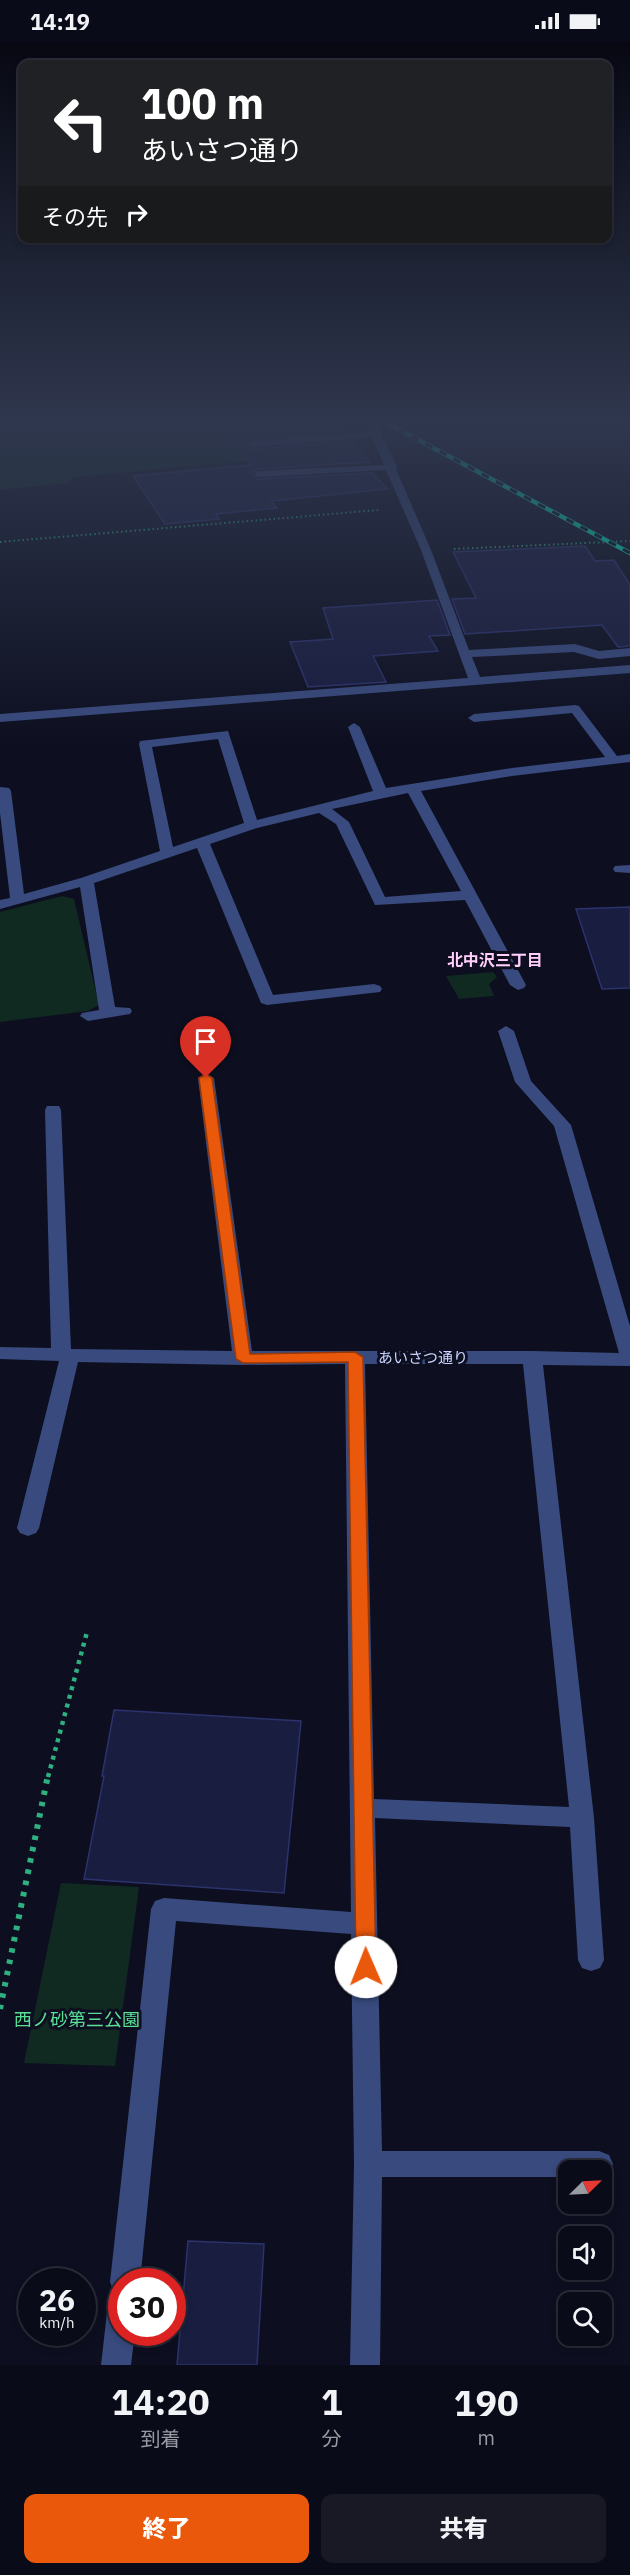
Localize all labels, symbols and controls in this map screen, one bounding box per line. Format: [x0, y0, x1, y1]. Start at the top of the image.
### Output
text: 14:19 [30, 7, 90, 36]
text: 100 m [141, 76, 264, 131]
icon: left [42, 84, 120, 162]
text: あいさつ通り [141, 132, 303, 167]
icon: right [120, 198, 153, 231]
text: その先 [42, 202, 108, 231]
district label: 北中沢三丁目 [447, 950, 543, 970]
pin [180, 1016, 231, 1078]
icon: arrive [189, 1025, 222, 1058]
street label: あいさつ通り [378, 1348, 468, 1367]
position arrow [334, 1935, 398, 1999]
park label: 西ノ砂第三公園 [14, 2008, 140, 2031]
north arrow [558, 2160, 612, 2214]
map controls [558, 2160, 612, 2346]
button: sound [558, 2226, 612, 2280]
speed limit sign: 30 [108, 2268, 186, 2346]
text: 26 [39, 2280, 75, 2319]
button: search [558, 2292, 612, 2346]
text: km/h [39, 2313, 75, 2332]
text: 14:20 [111, 2378, 210, 2425]
text: 1 [321, 2378, 343, 2425]
text: 190 [454, 2379, 519, 2426]
text: m [478, 2424, 495, 2451]
text: 到着 [140, 2425, 180, 2452]
text: 分 [322, 2425, 342, 2452]
button: 終了 [24, 2494, 309, 2563]
button: 共有 [321, 2494, 606, 2563]

